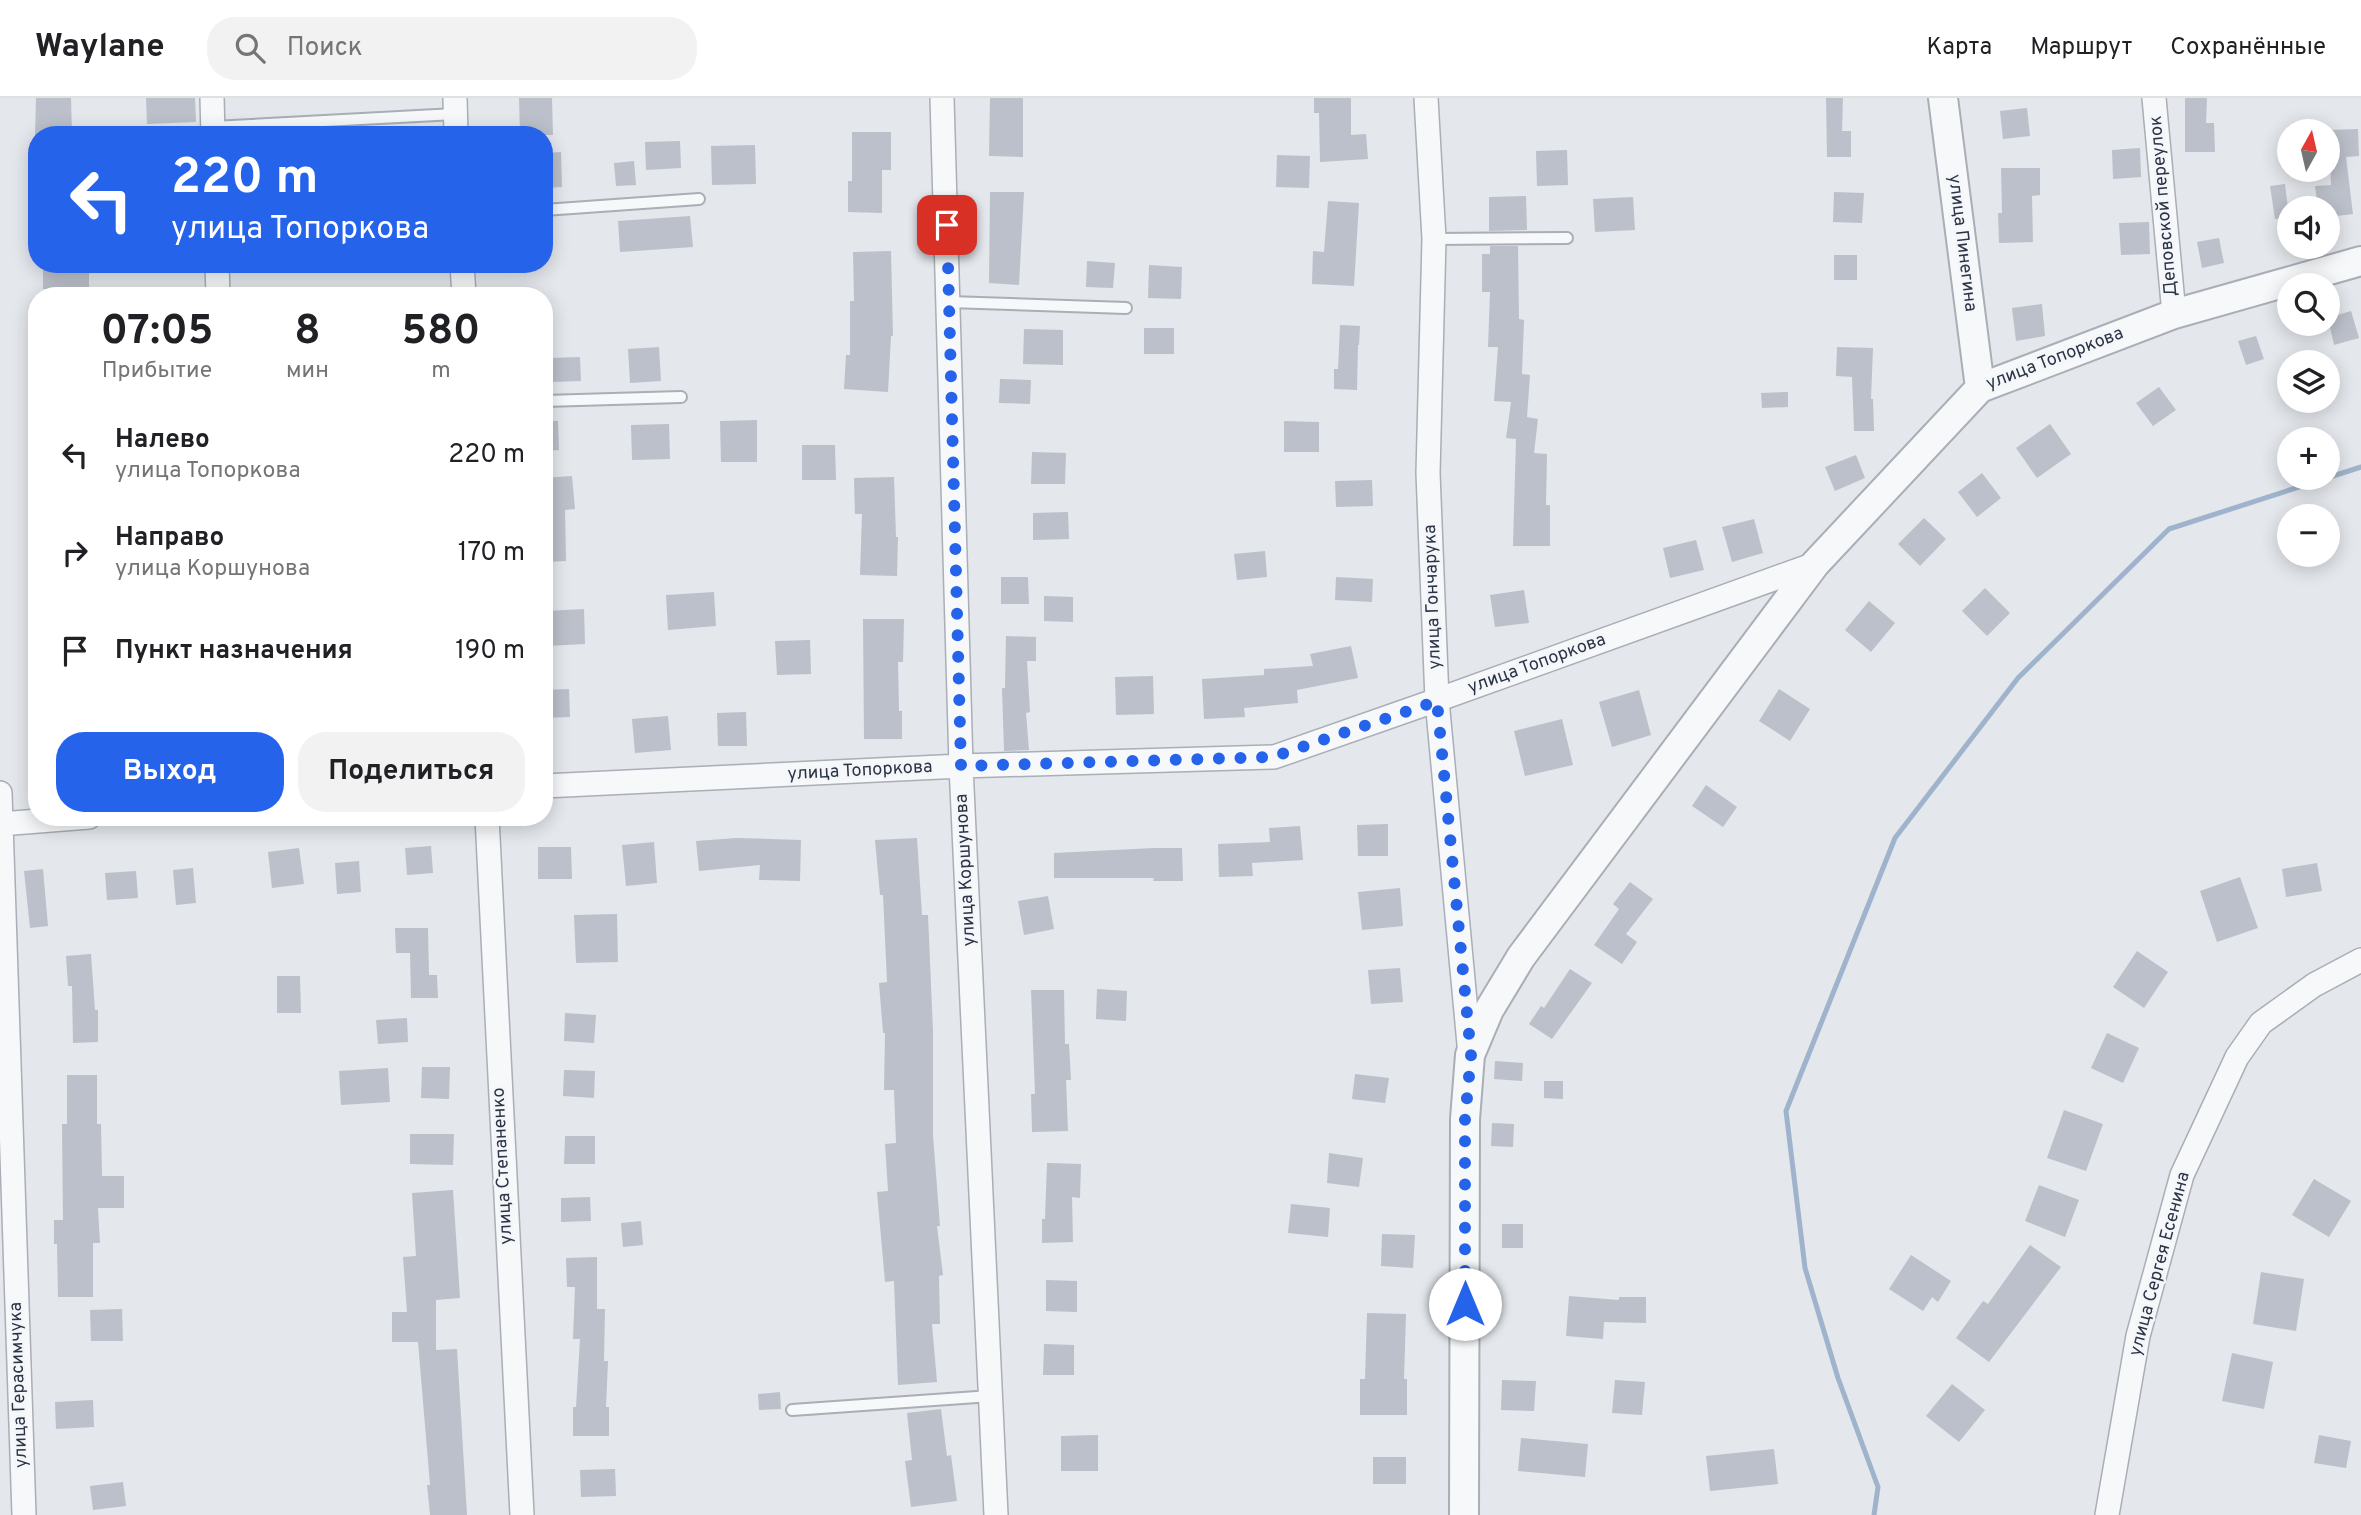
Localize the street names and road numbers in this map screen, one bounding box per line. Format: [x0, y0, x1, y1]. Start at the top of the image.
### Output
street label: Деповской переулок [2145, 115, 2183, 297]
street label: улица Пинегина [1942, 173, 1982, 313]
street label: улица Топоркова [1983, 322, 2127, 396]
street label: улица Гончарука [1419, 524, 1447, 670]
street label: улица Топоркова [1465, 628, 1609, 700]
street label: улица Топоркова [787, 756, 933, 786]
street label: улица Коршунова [951, 793, 981, 947]
street label: улица Степаненко [487, 1087, 519, 1245]
street label: улица Сергея Есенина [2124, 1169, 2196, 1359]
street label: улица Герасимчука [5, 1302, 33, 1468]

